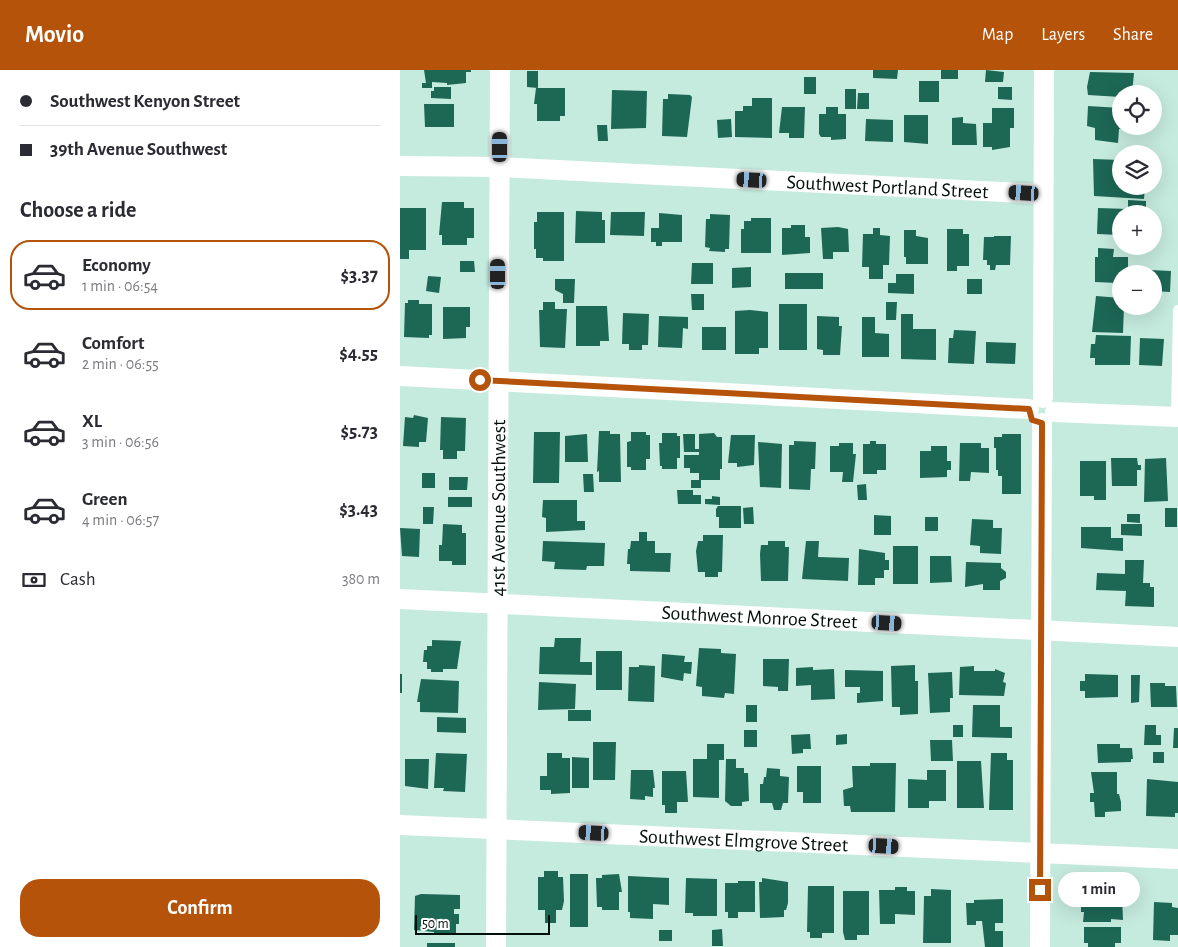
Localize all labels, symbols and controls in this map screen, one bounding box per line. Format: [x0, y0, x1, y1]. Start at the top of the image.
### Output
text: Movio [25, 23, 84, 47]
text: Map [982, 26, 1013, 44]
text: Layers [1041, 26, 1085, 44]
text: Share [1113, 26, 1153, 44]
map controls [1112, 85, 1162, 315]
button: locate [1112, 85, 1162, 135]
text: Southwest Kenyon Street [50, 92, 240, 111]
car [492, 132, 507, 162]
text: 39th Avenue Southwest [50, 140, 227, 159]
button: layers [1112, 145, 1162, 195]
car [736, 172, 767, 188]
street label: Southwest Portland Street [786, 172, 990, 202]
car [1008, 185, 1039, 201]
text: Choose a ride [20, 199, 136, 221]
button: + [1112, 205, 1162, 255]
icon: car [22, 253, 67, 298]
text: Economy [82, 256, 151, 275]
car [490, 259, 505, 289]
button: − [1112, 265, 1162, 315]
text: $3.37 [341, 266, 378, 285]
text: 1 min · 06:54 [82, 278, 158, 294]
icon: car [22, 331, 67, 376]
text: Comfort [82, 334, 144, 353]
text: $4.55 [339, 344, 378, 363]
text: 2 min · 06:55 [82, 356, 159, 372]
route start [469, 369, 491, 391]
icon: car [22, 409, 67, 454]
text: XL [82, 412, 102, 431]
street label: 41st Avenue Southwest [489, 419, 509, 597]
text: $5.73 [340, 422, 378, 441]
text: 3 min · 06:56 [82, 434, 159, 450]
icon: car [22, 487, 67, 532]
text: Green [82, 490, 128, 509]
text: $3.43 [339, 500, 378, 519]
text: 4 min · 06:57 [82, 512, 159, 528]
icon: cash [20, 566, 48, 594]
text: Cash [60, 570, 96, 589]
text: 380 m [342, 571, 380, 587]
street label: Southwest Monroe Street [661, 603, 859, 632]
car [871, 615, 902, 631]
car [578, 825, 609, 841]
street label: Southwest Elmgrove Street [639, 826, 849, 856]
car [868, 838, 899, 854]
callout: 1 min [1058, 872, 1140, 908]
button: Confirm [20, 879, 380, 937]
route end [1029, 879, 1051, 901]
text: 1 min [1082, 881, 1116, 897]
scale bar [415, 912, 550, 935]
text: 50 m [422, 917, 449, 931]

